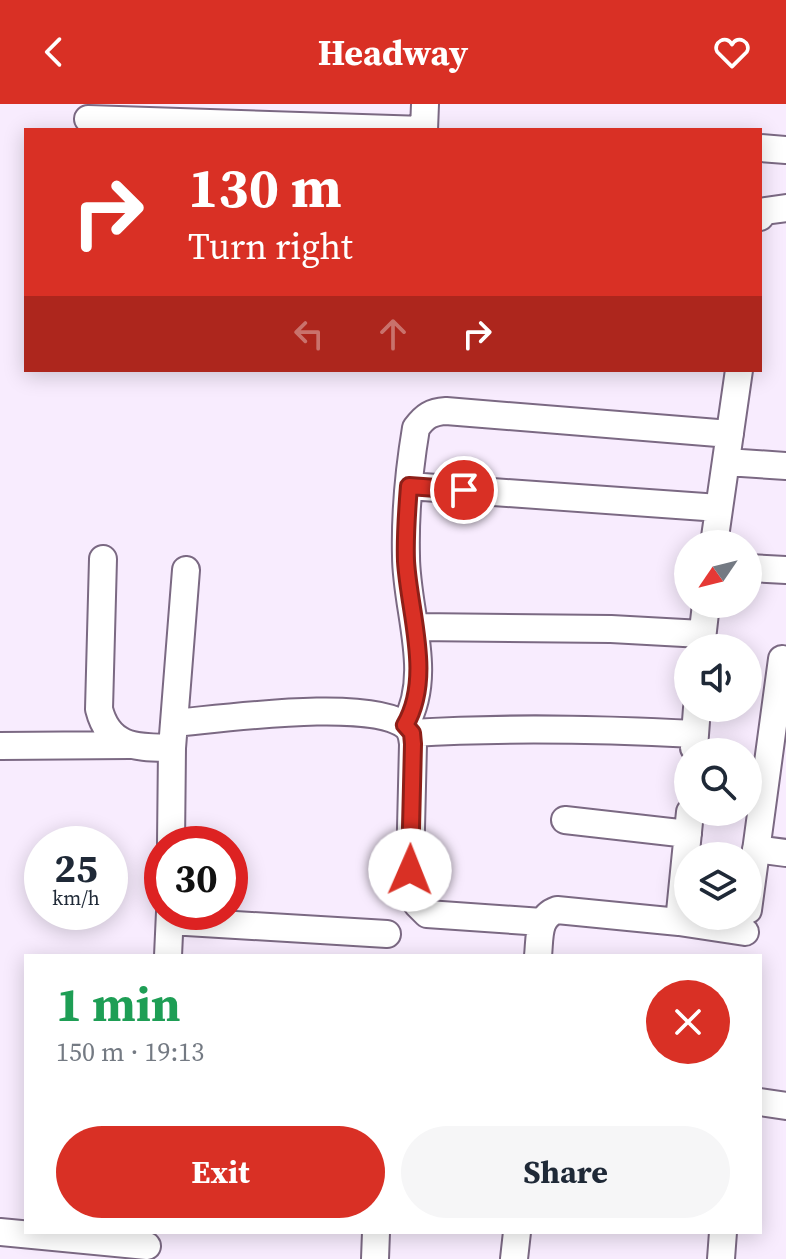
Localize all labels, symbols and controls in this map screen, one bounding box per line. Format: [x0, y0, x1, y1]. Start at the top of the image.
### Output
text: Headway [318, 28, 468, 77]
icon: back [32, 30, 76, 74]
icon: heart [710, 30, 754, 74]
text: 130 m [188, 149, 342, 226]
icon: right [56, 160, 160, 264]
text: Turn right [188, 222, 353, 271]
icon: left [287, 312, 331, 356]
icon: ahead [371, 312, 415, 356]
icon: right [455, 312, 499, 356]
pin [430, 456, 498, 524]
icon: arrive [442, 468, 486, 512]
north arrow [674, 530, 762, 618]
map controls [674, 530, 762, 930]
button: sound [674, 634, 762, 722]
button: search [674, 738, 762, 826]
speed limit sign: 30 [144, 826, 248, 930]
position arrow [368, 828, 452, 912]
text: 25 [54, 841, 98, 895]
button: layers [674, 842, 762, 930]
text: km/h [52, 884, 100, 912]
text: 1 min [56, 971, 181, 1037]
button: close [646, 980, 730, 1064]
text: 150 m · 19:13 [56, 1034, 204, 1070]
button: Exit [56, 1126, 385, 1218]
button: Share [401, 1126, 730, 1218]

